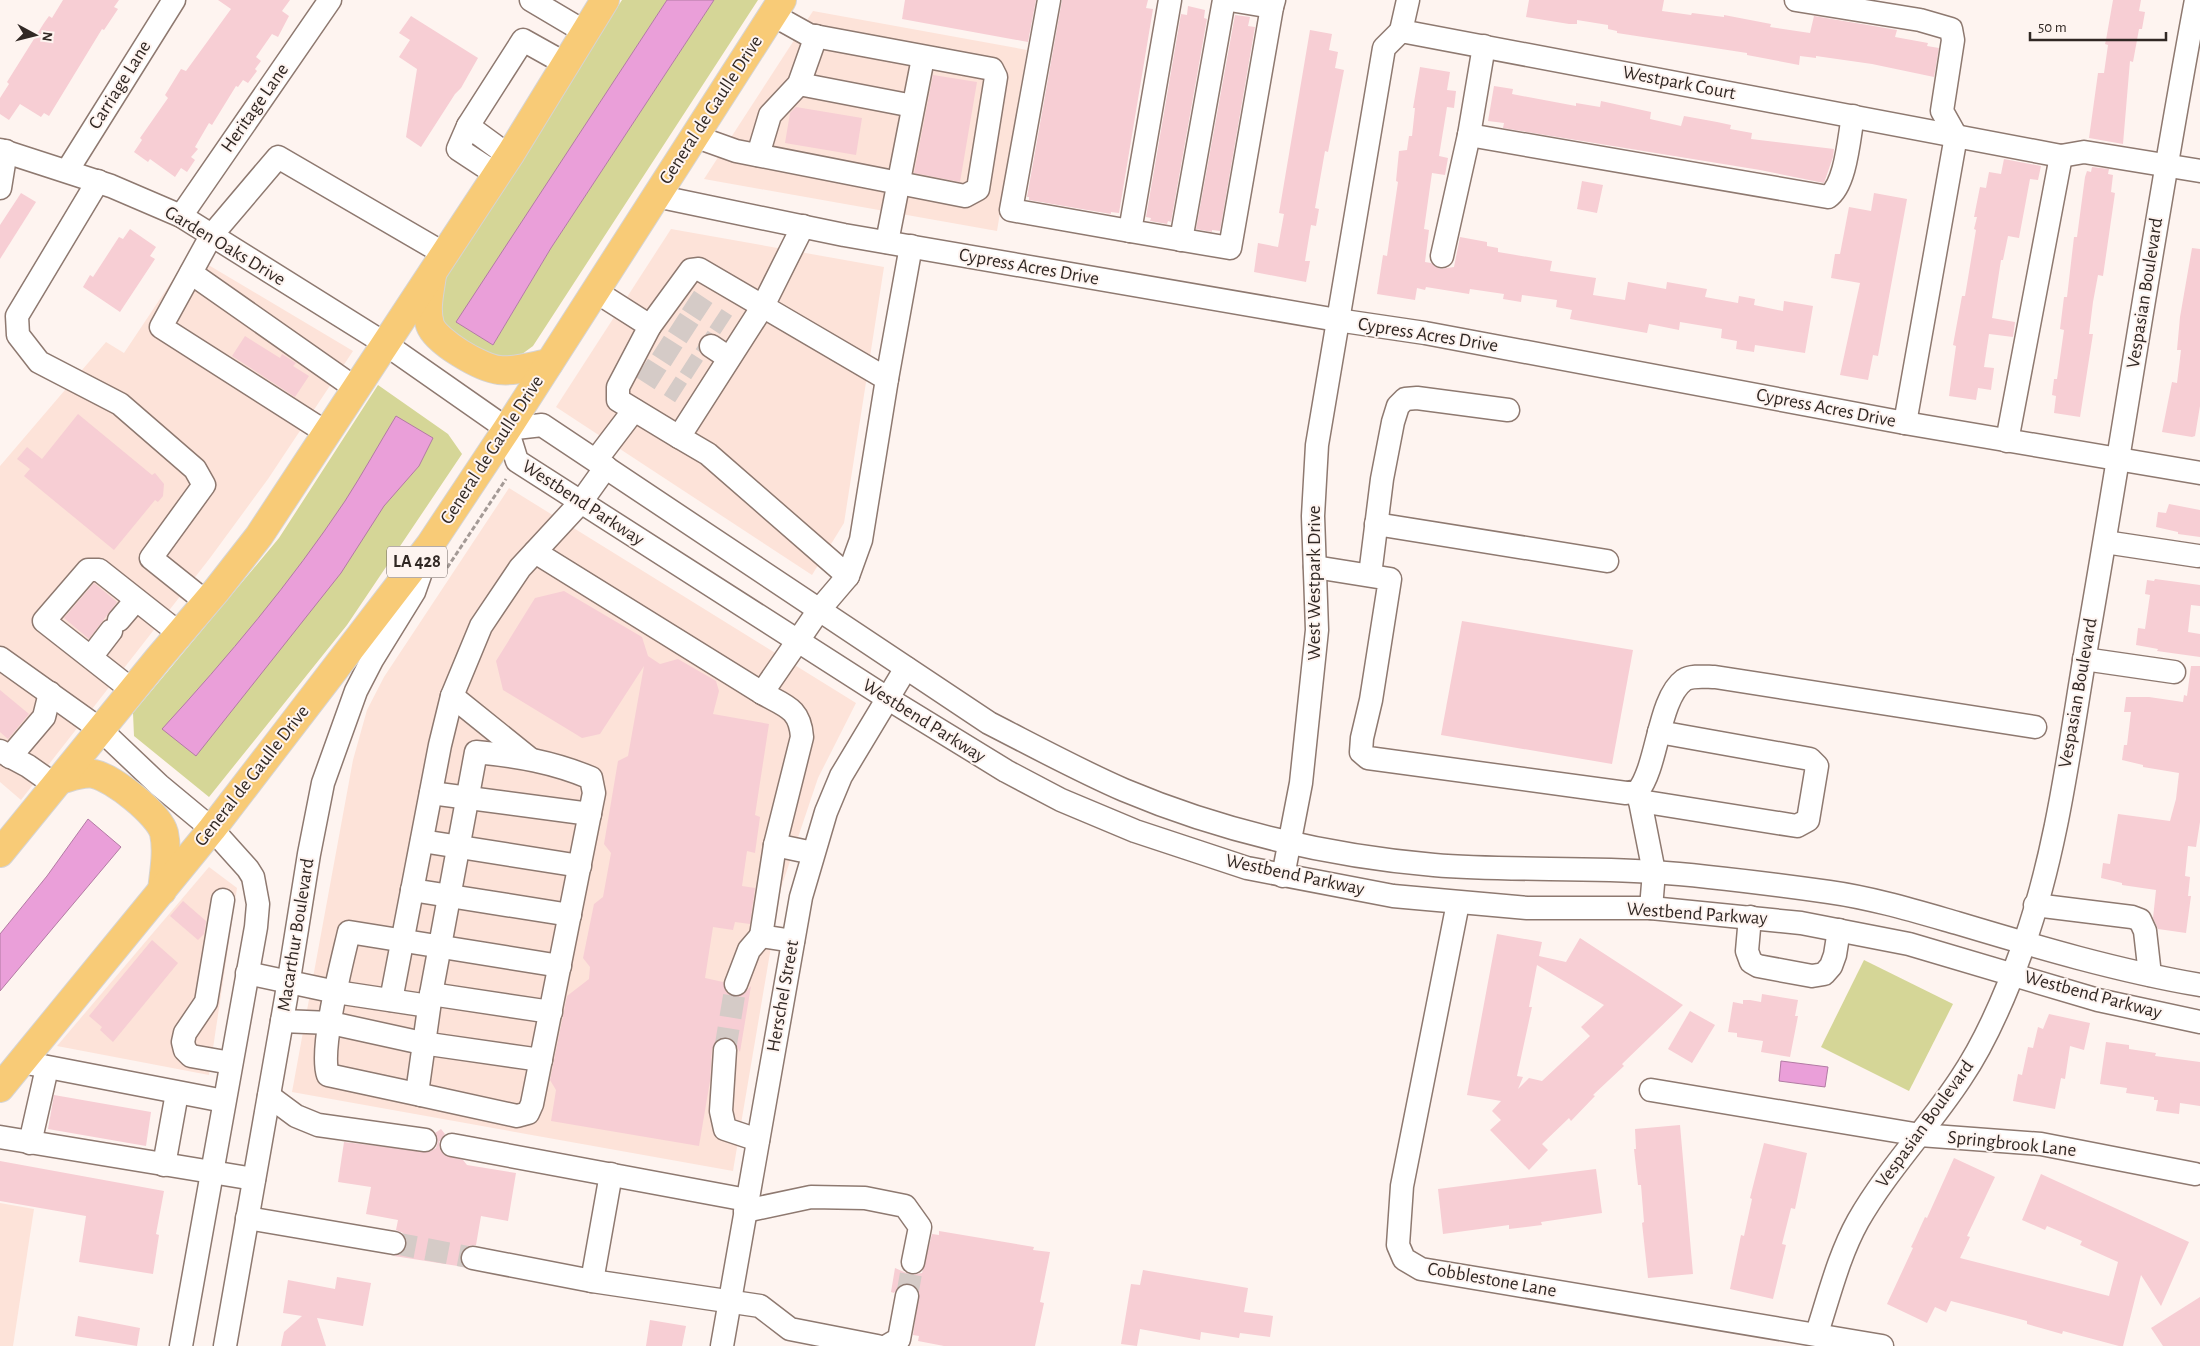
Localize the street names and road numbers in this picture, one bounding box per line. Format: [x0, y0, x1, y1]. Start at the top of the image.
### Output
street label: General de Gaulle Drive [656, 32, 766, 188]
street label: Carriage Lane [85, 37, 155, 133]
street label: Heritage Lane [218, 60, 292, 156]
street label: Westpark Court [1621, 63, 1737, 103]
street label: Garden Oaks Drive [162, 203, 288, 289]
street label: Vespasian Boulevard [2124, 216, 2166, 370]
street label: Cypress Acres Drive [958, 245, 1100, 289]
street label: Cypress Acres Drive [1357, 315, 1499, 355]
street label: General de Gaulle Drive [437, 372, 547, 528]
street label: Cypress Acres Drive [1755, 385, 1897, 431]
street label: Westbend Parkway [519, 457, 647, 549]
street label: West Westpark Drive [1305, 506, 1324, 660]
road number: LA 428 [387, 546, 447, 578]
street label: Vespasian Boulevard [2055, 616, 2101, 770]
street label: Westbend Parkway [859, 676, 989, 766]
street label: General de Gaulle Drive [191, 702, 313, 850]
street label: Westbend Parkway [1224, 851, 1366, 899]
street label: Macarthur Boulevard [275, 857, 318, 1013]
street label: Westbend Parkway [1626, 900, 1768, 928]
street label: Herschel Street [764, 939, 802, 1053]
street label: Westbend Parkway [2022, 968, 2164, 1022]
street label: Vespasian Boulevard [1873, 1057, 1977, 1191]
street label: Springbrook Lane [1947, 1128, 2077, 1160]
street label: Cobblestone Lane [1426, 1259, 1558, 1301]

